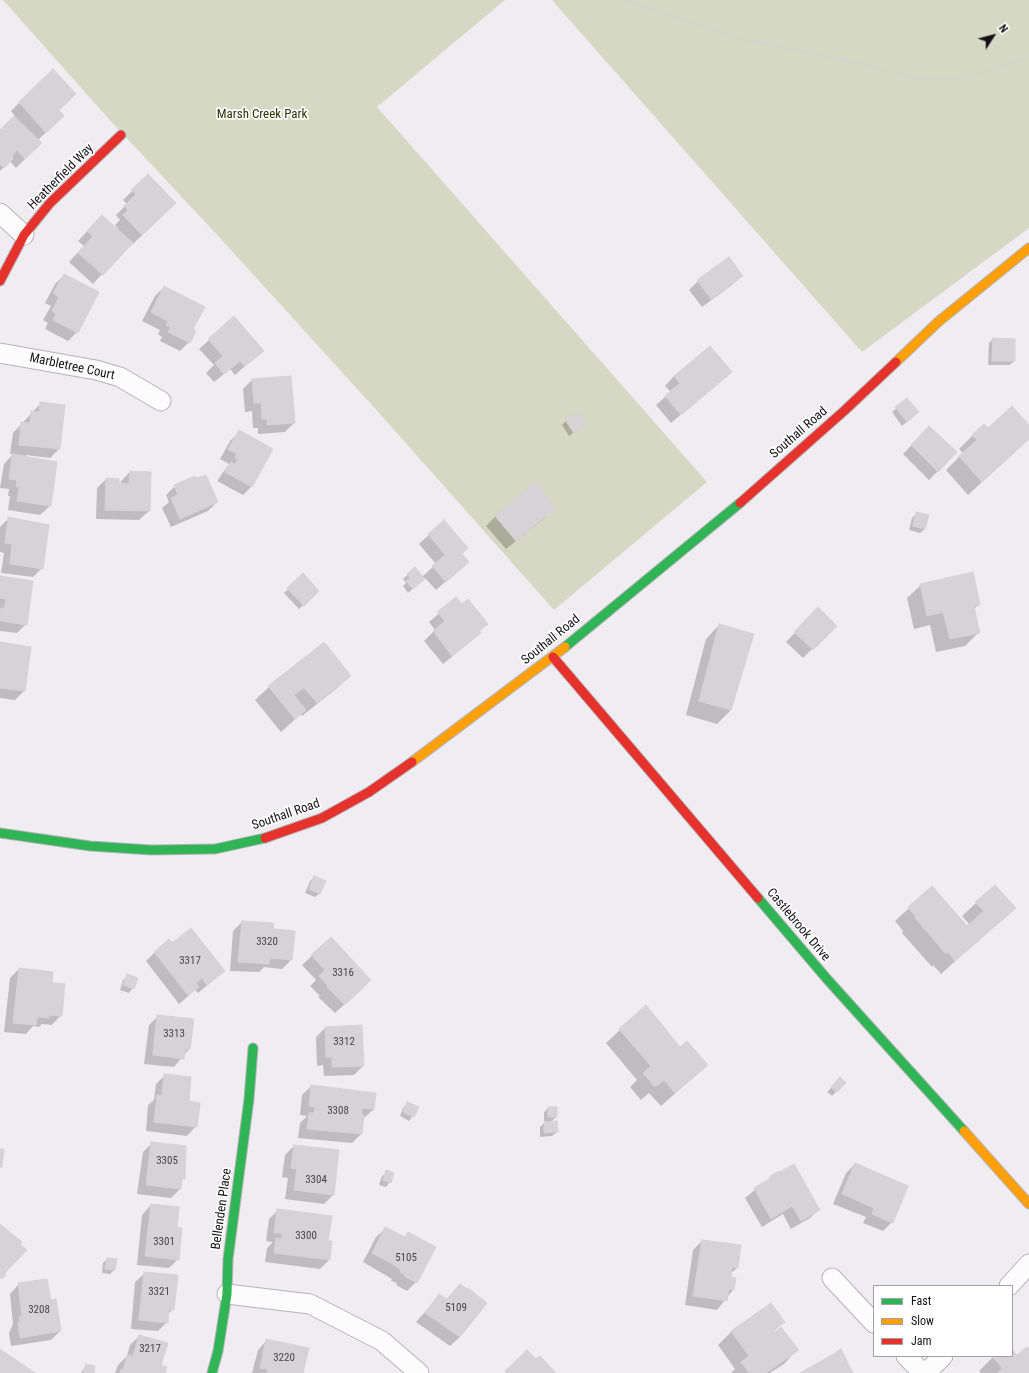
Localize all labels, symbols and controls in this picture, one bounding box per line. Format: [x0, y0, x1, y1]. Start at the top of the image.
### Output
north arrow [973, 16, 1013, 56]
text: N [996, 22, 1010, 35]
park label: Marsh Creek Park [217, 107, 307, 123]
street label: Heatherfield Way [25, 141, 97, 213]
street label: Marbletree Court [28, 350, 116, 384]
street label: Southall Road [767, 404, 831, 462]
street label: Southall Road [519, 612, 583, 668]
street label: Southall Road [250, 796, 322, 834]
street label: Castlebrook Drive [763, 885, 833, 965]
house number: 3320 [256, 935, 278, 949]
house number: 3317 [179, 954, 201, 968]
house number: 3316 [332, 966, 354, 980]
house number: 3313 [163, 1027, 185, 1041]
house number: 3312 [333, 1035, 355, 1049]
house number: 3308 [327, 1104, 349, 1118]
house number: 3305 [156, 1154, 178, 1168]
street label: Bellenden Place [209, 1167, 235, 1251]
house number: 3304 [305, 1173, 327, 1187]
house number: 3300 [295, 1229, 317, 1243]
house number: 3301 [153, 1235, 175, 1249]
house number: 5105 [395, 1251, 417, 1265]
house number: 3321 [148, 1285, 170, 1299]
legend [873, 1285, 1013, 1357]
text: Fast [911, 1294, 931, 1308]
house number: 5109 [445, 1301, 467, 1315]
house number: 3208 [28, 1303, 50, 1317]
text: Slow [911, 1314, 934, 1328]
text: Jam [911, 1334, 932, 1348]
house number: 3217 [139, 1342, 161, 1356]
house number: 3220 [273, 1351, 295, 1365]

